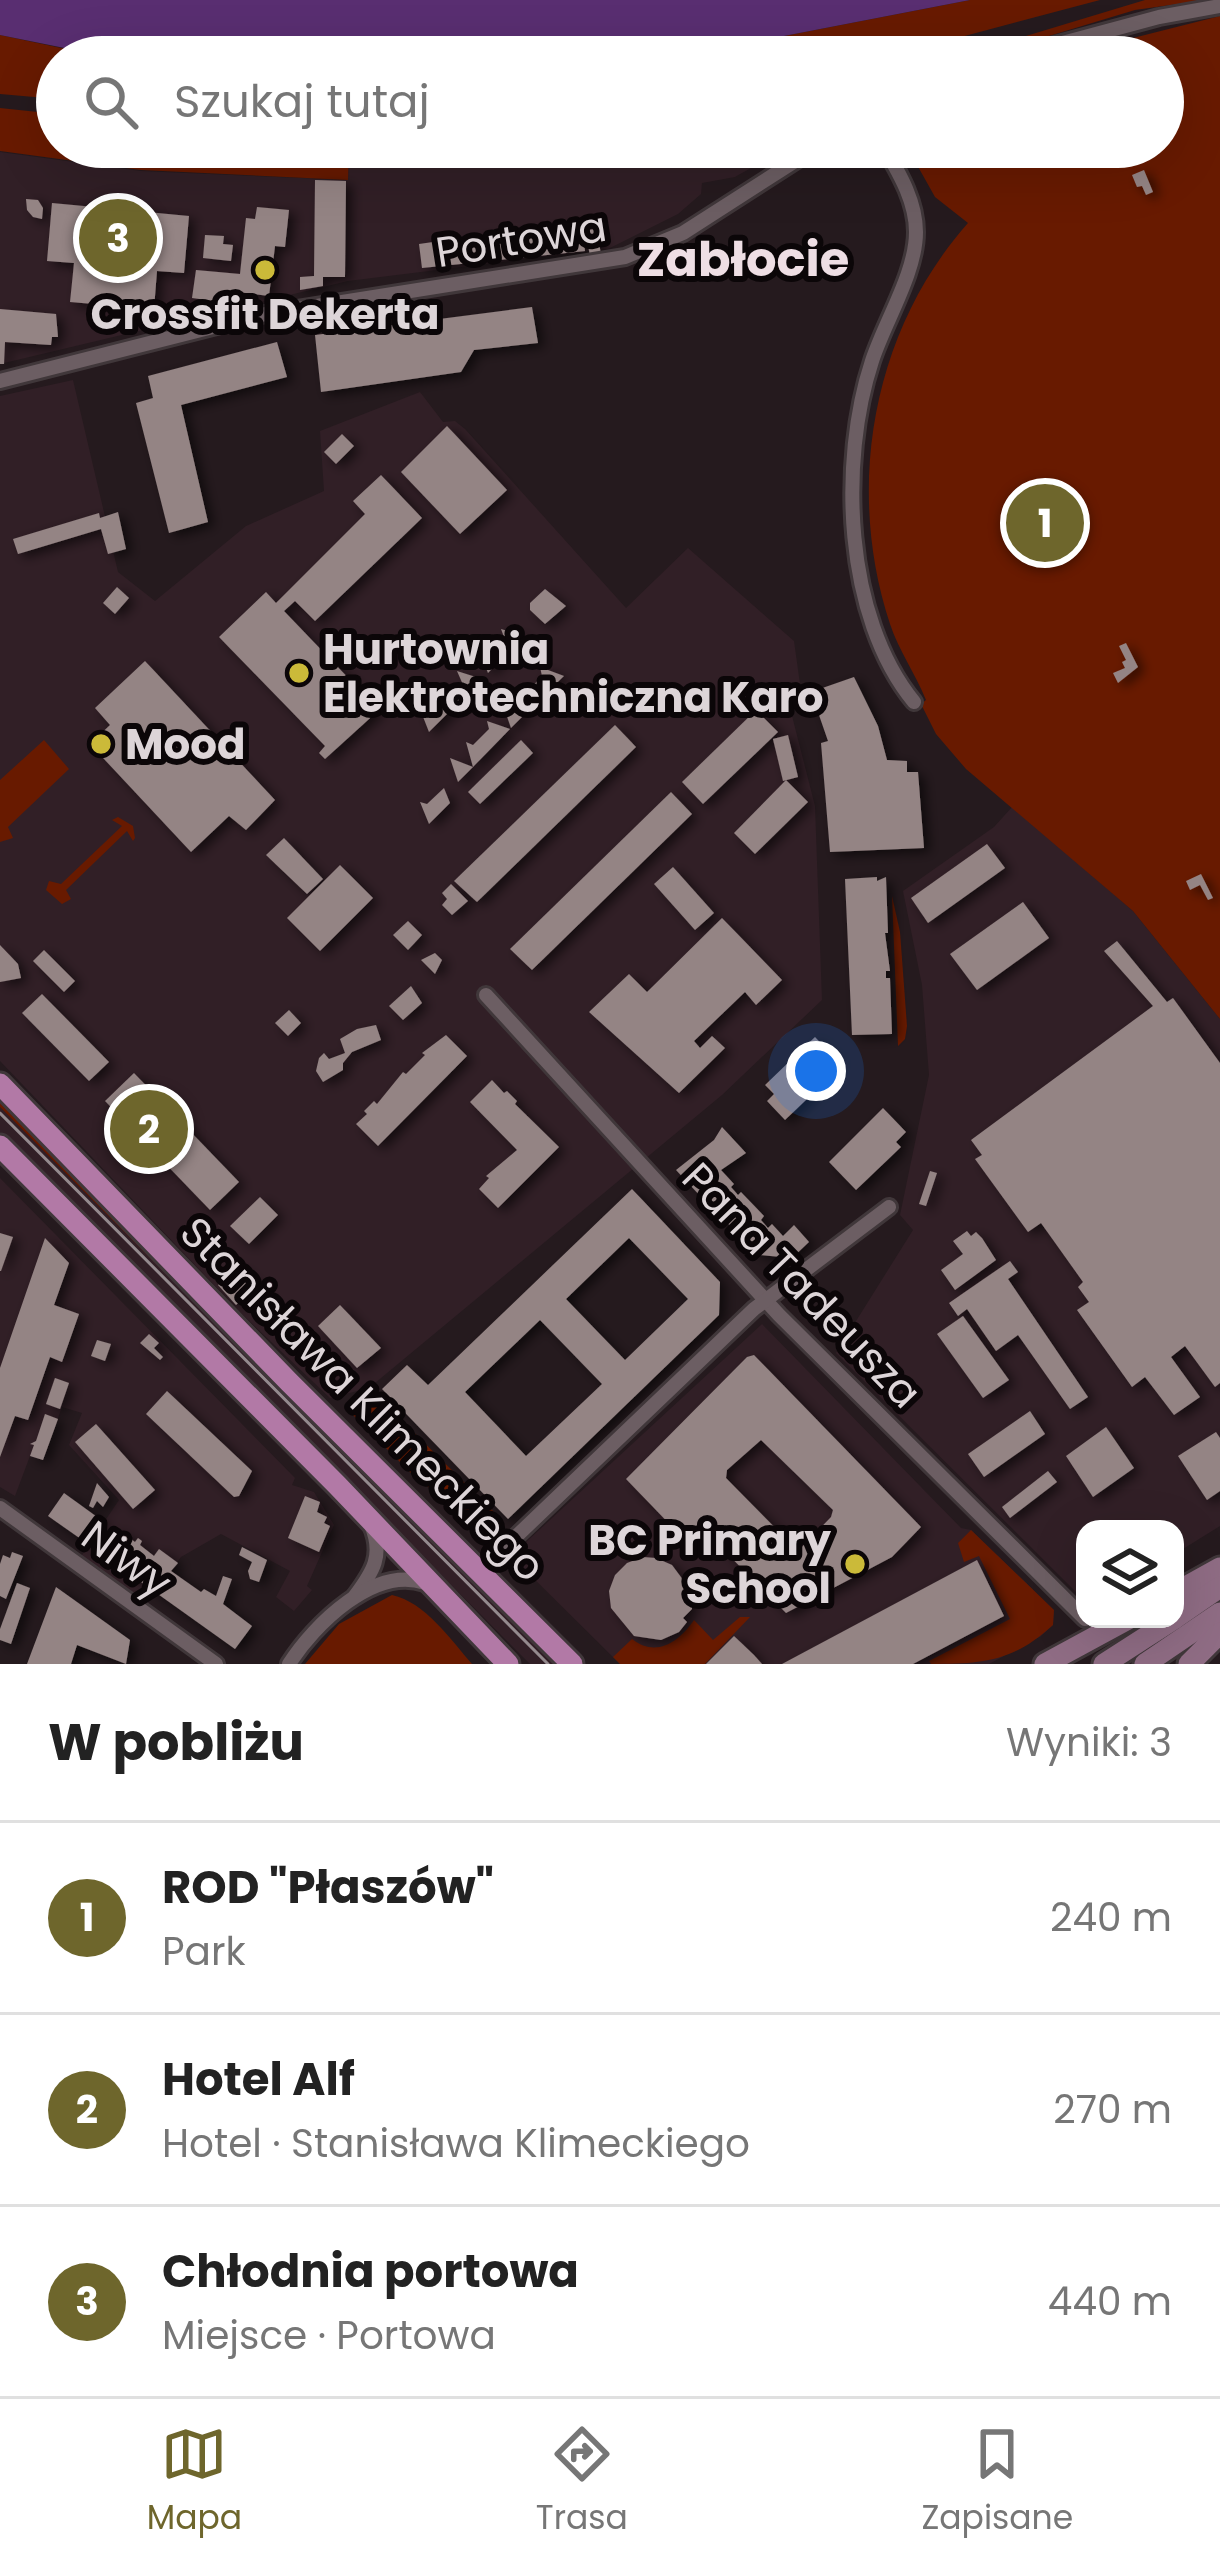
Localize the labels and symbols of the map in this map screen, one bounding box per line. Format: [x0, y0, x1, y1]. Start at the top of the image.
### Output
pin: 3 [79, 193, 157, 283]
street label: Portowa [432, 197, 611, 282]
district label: Zabłocie [637, 226, 849, 293]
marker: Crossfit Dekerta [252, 257, 278, 283]
place label: Crossfit Dekerta [91, 285, 439, 344]
pin: 1 [1006, 478, 1084, 568]
place label: Hurtownia Elektrotechniczna Karo [323, 620, 824, 727]
marker: Hurtownia Elektrotechniczna Karo [286, 660, 312, 686]
place label: Mood [125, 715, 246, 774]
marker: Mood [88, 731, 114, 757]
your location [786, 1041, 846, 1101]
pin: 2 [110, 1084, 188, 1174]
street label: Pana Tadeusza [669, 1149, 934, 1421]
street label: Stanisława Klimeckiego [167, 1204, 558, 1595]
street label: Niwy [70, 1507, 184, 1612]
place label: BC Primary School [588, 1511, 831, 1618]
marker: BC Primary School [842, 1551, 868, 1577]

